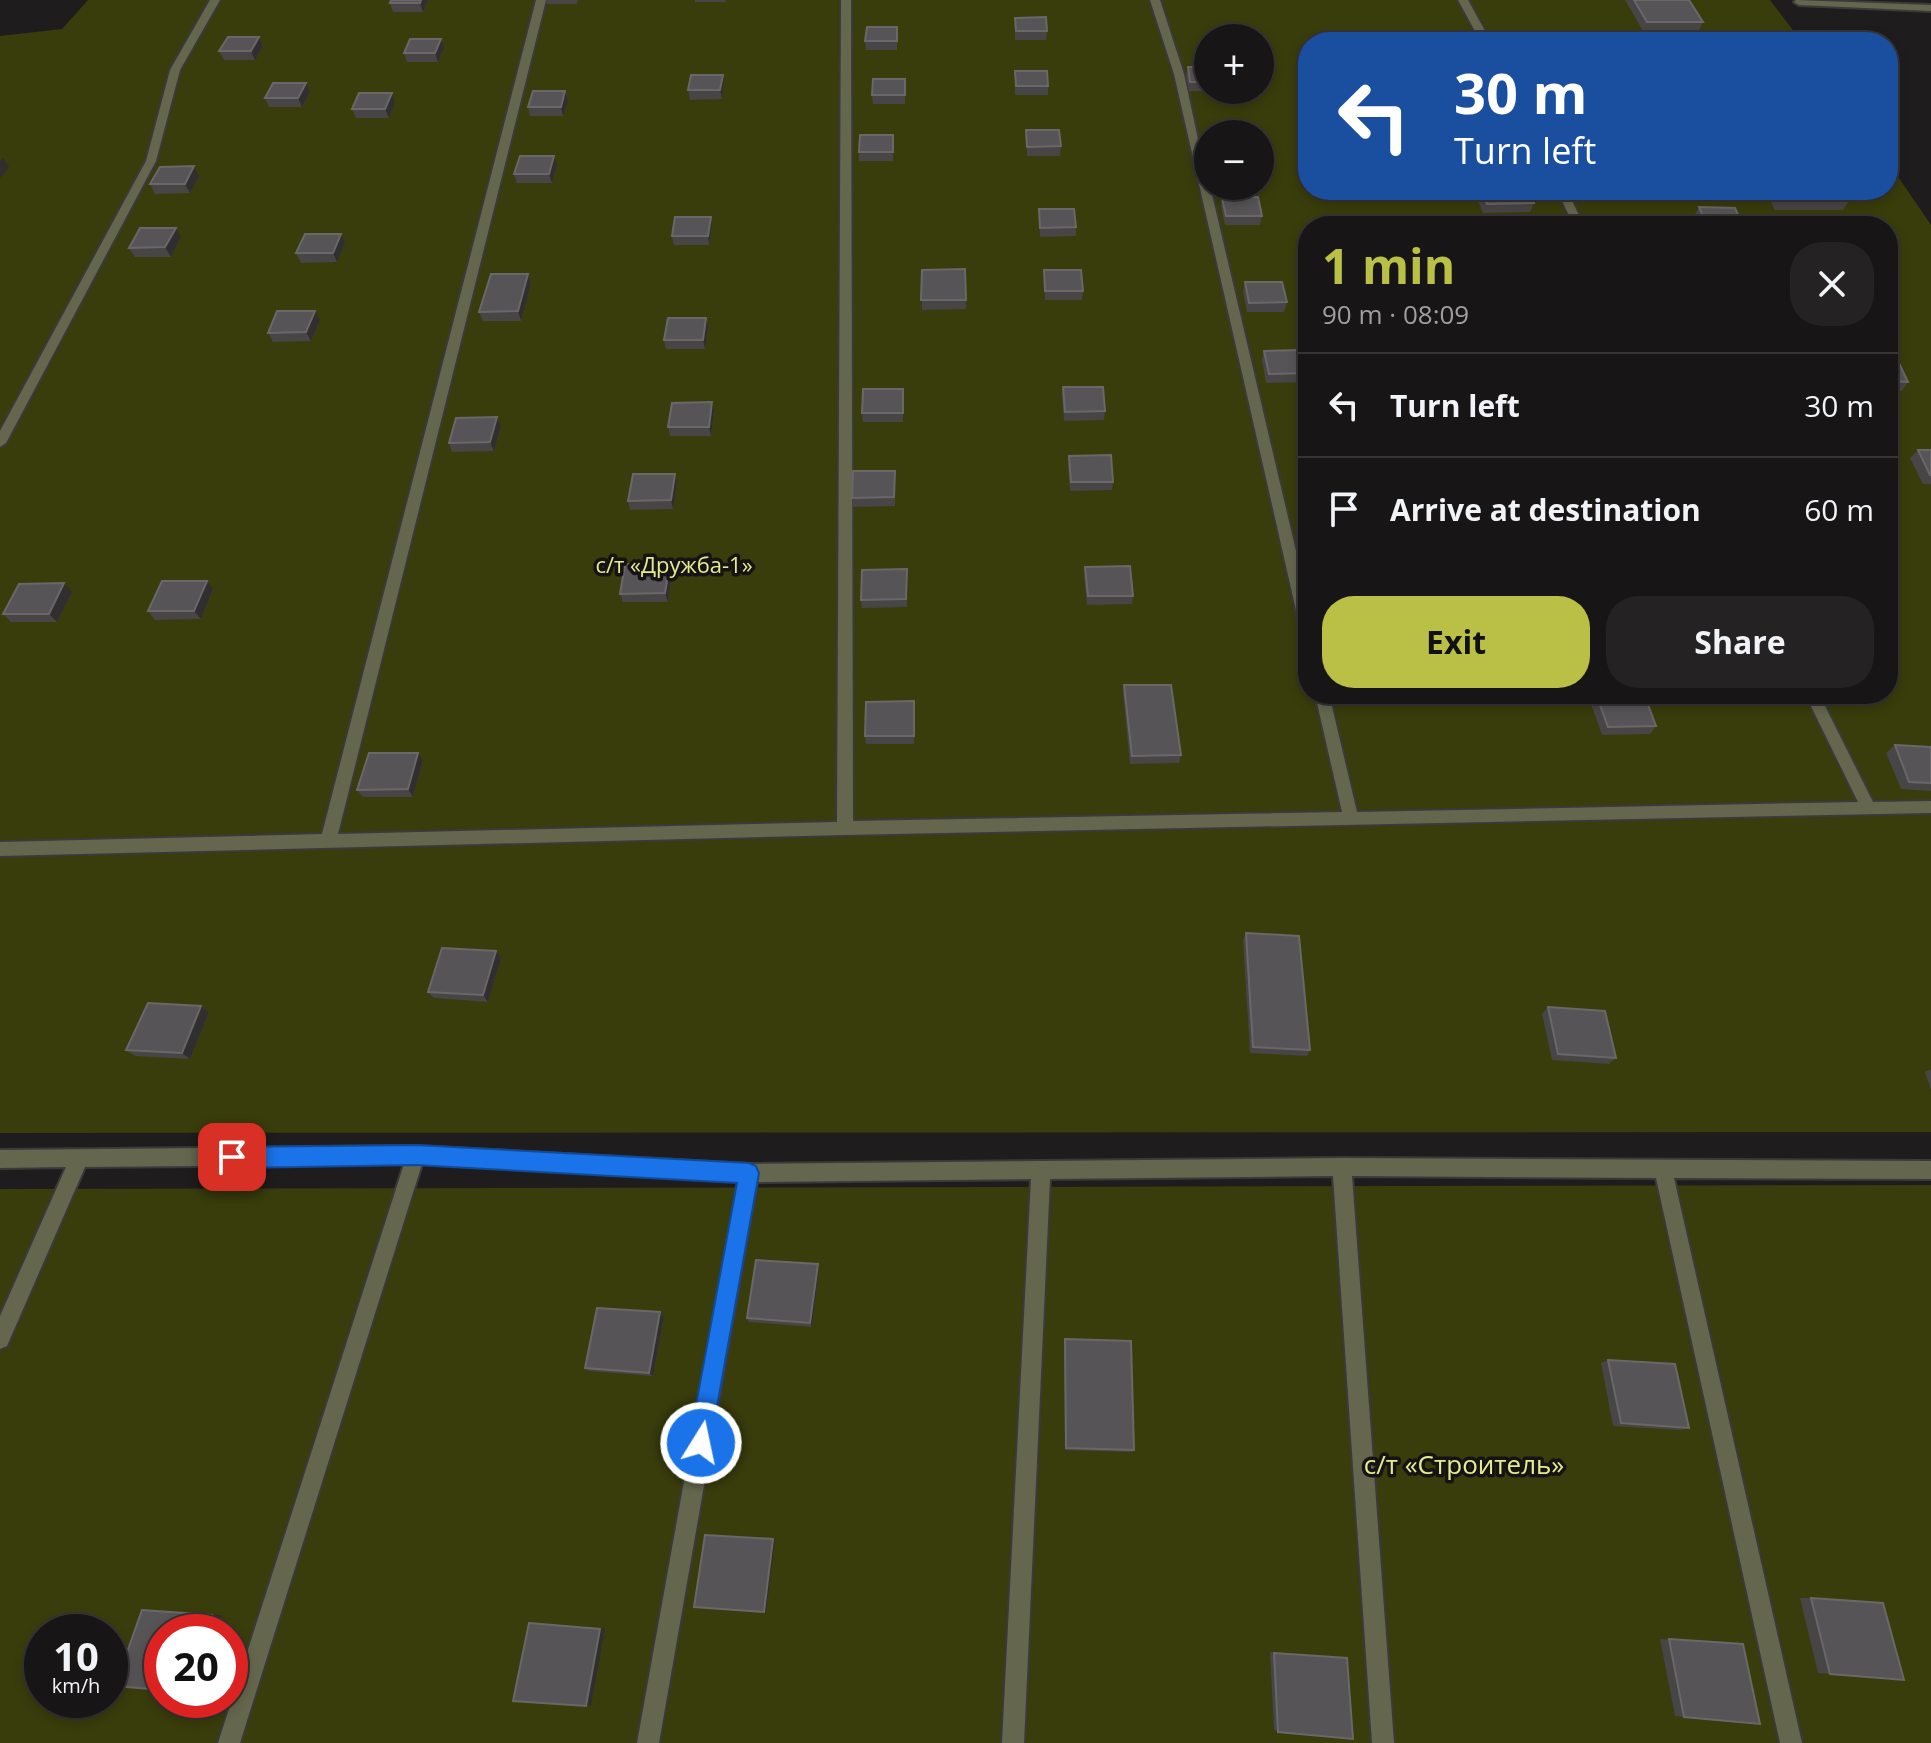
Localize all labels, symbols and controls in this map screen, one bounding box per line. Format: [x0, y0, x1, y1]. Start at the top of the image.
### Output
map controls [1194, 24, 1274, 200]
button: + [1194, 24, 1274, 104]
text: 30 m [1454, 54, 1588, 130]
icon: left [1322, 64, 1426, 168]
button: − [1194, 120, 1274, 200]
text: Turn left [1454, 126, 1596, 175]
text: 1 min [1322, 233, 1455, 298]
button: close [1790, 242, 1874, 326]
text: 90 m · 08:09 [1322, 296, 1469, 332]
icon: left [1322, 383, 1366, 427]
text: Turn left [1390, 385, 1520, 426]
text: 30 m [1804, 385, 1874, 426]
icon: arrive [1322, 487, 1366, 531]
text: Arrive at destination [1390, 489, 1701, 530]
text: 60 m [1804, 489, 1874, 530]
park label: с/т «Дружба-1» [595, 549, 753, 579]
button: Exit [1322, 596, 1590, 688]
button: Share [1606, 596, 1874, 688]
pin [198, 1123, 266, 1191]
icon: arrive [210, 1135, 254, 1179]
position arrow [659, 1401, 743, 1485]
park label: с/т «Строитель» [1364, 1446, 1564, 1482]
speed limit sign: 20 [144, 1614, 248, 1718]
text: 10 [53, 1628, 99, 1683]
text: km/h [52, 1672, 100, 1699]

